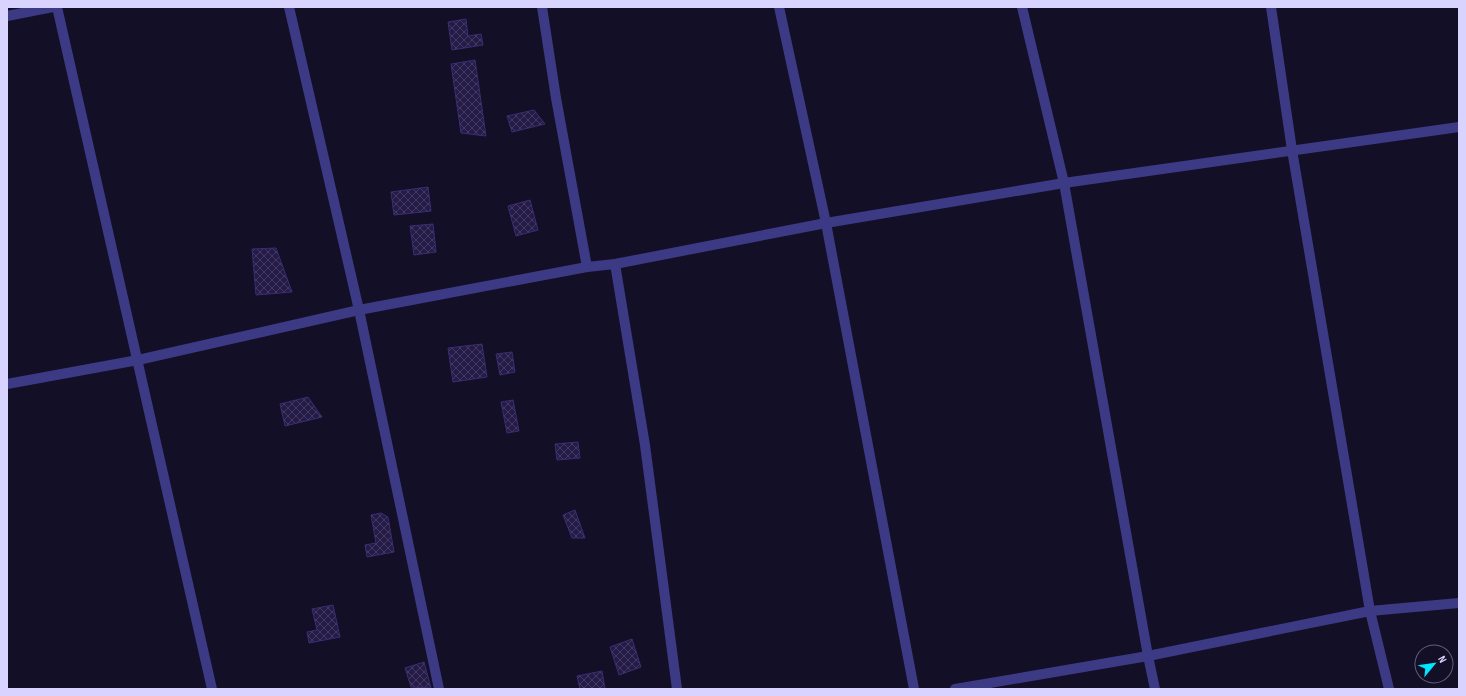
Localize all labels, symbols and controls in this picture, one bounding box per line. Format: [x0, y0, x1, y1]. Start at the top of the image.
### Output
north arrow [1414, 644, 1454, 684]
text: N [1435, 654, 1449, 665]

